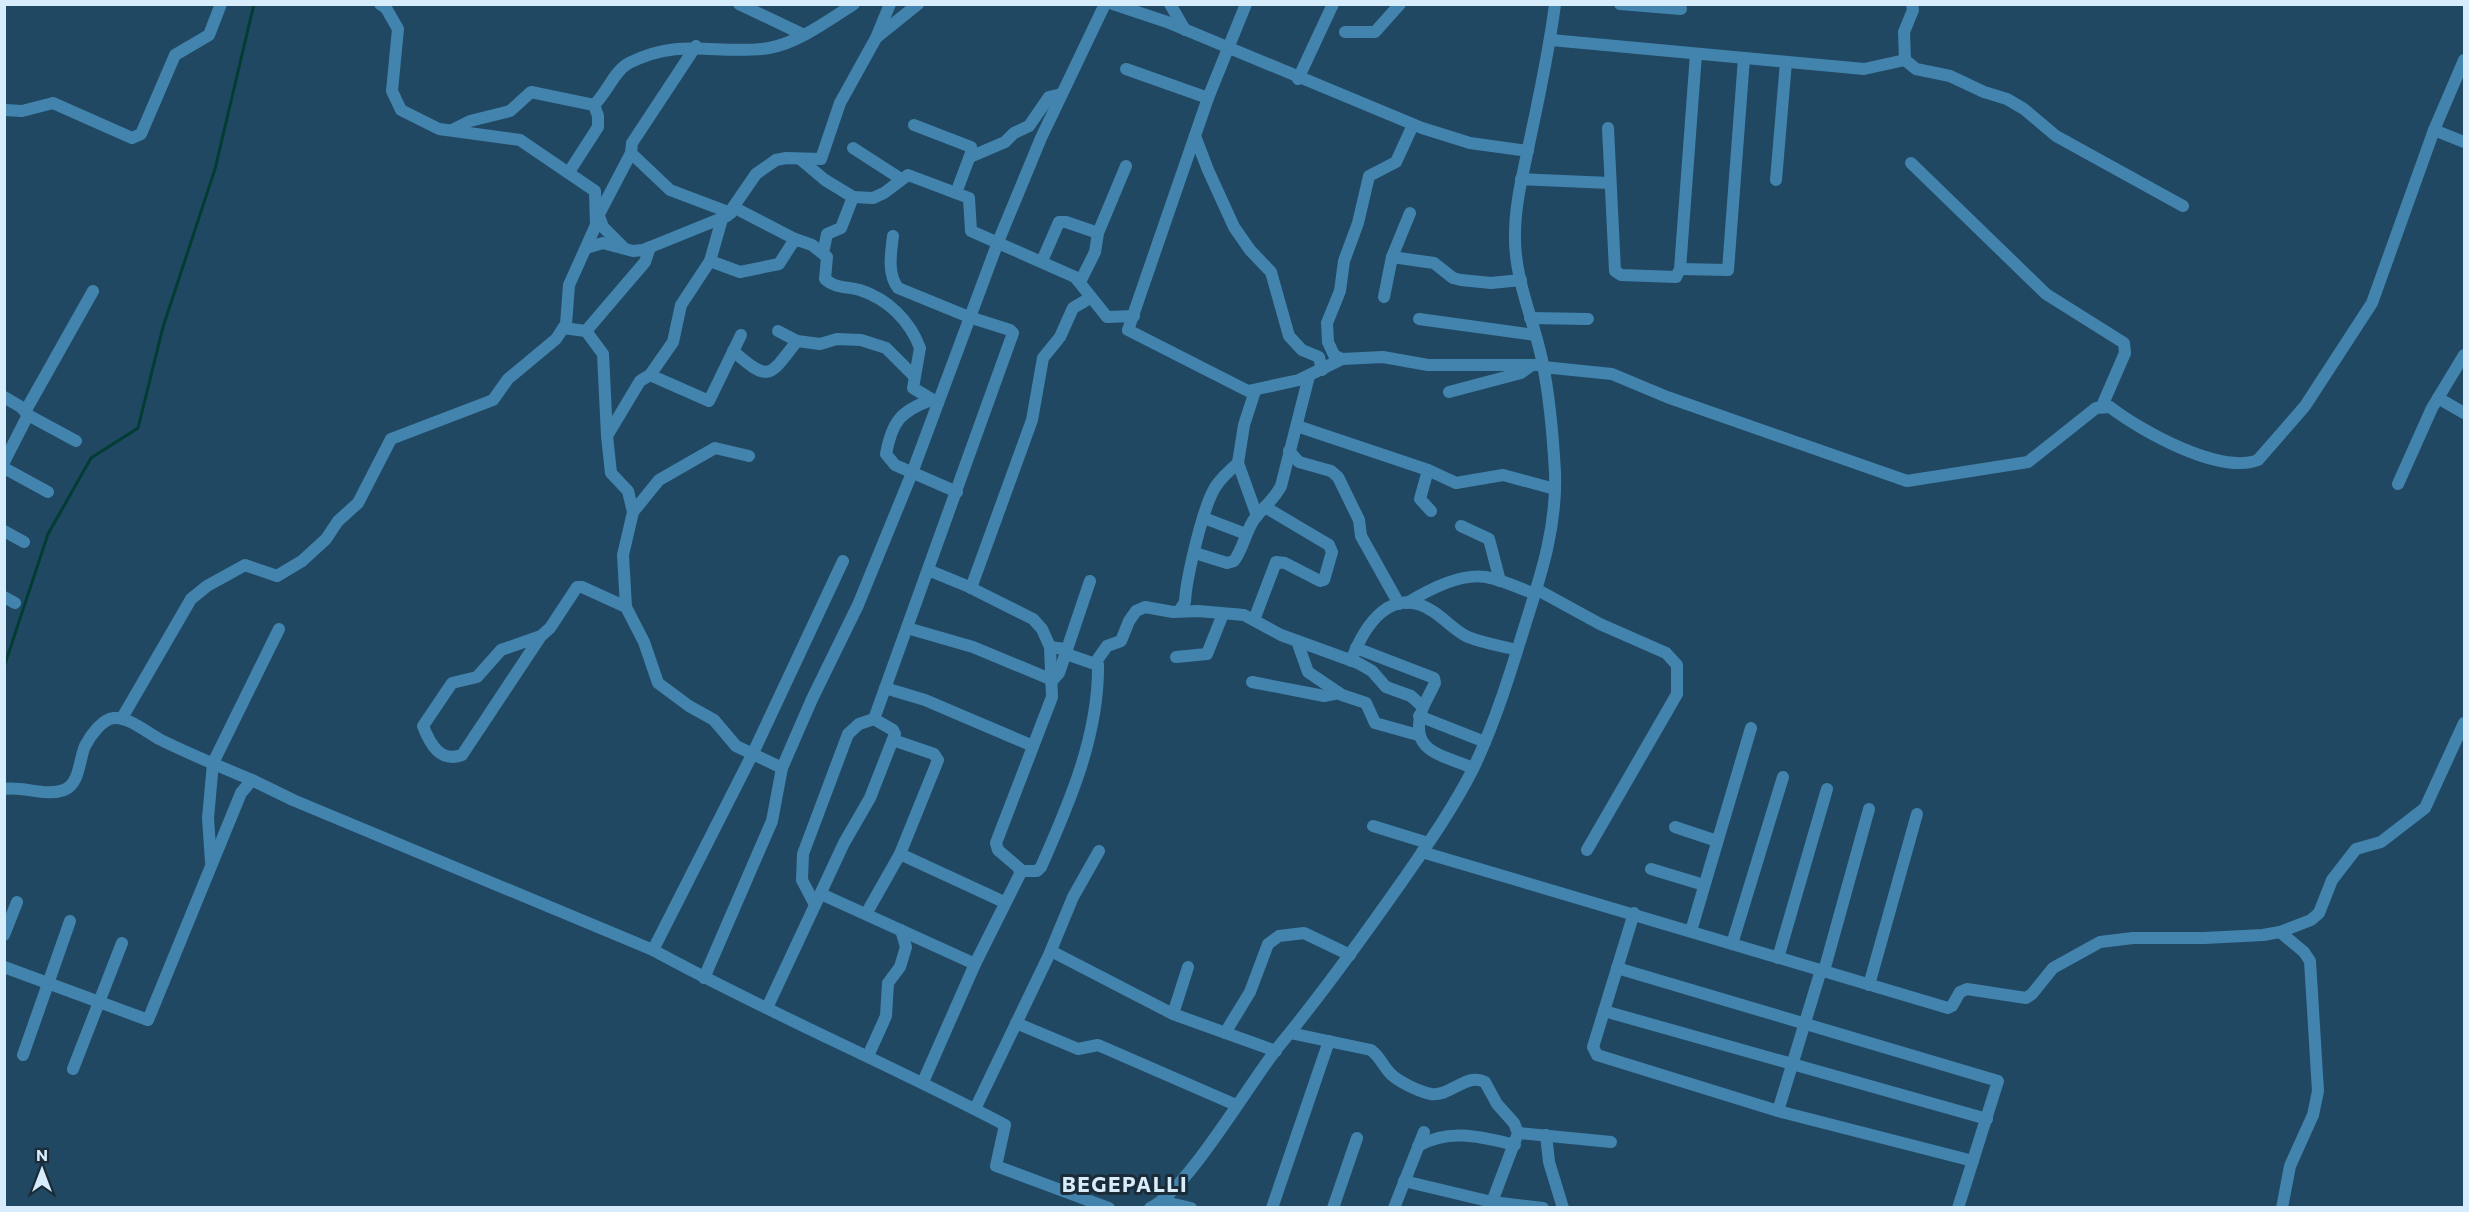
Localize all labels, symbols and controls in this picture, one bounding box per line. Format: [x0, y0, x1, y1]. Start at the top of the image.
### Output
north arrow [12, 1140, 72, 1200]
text: N [36, 1145, 48, 1164]
district label: BEGEPALLI [1062, 1171, 1188, 1196]

